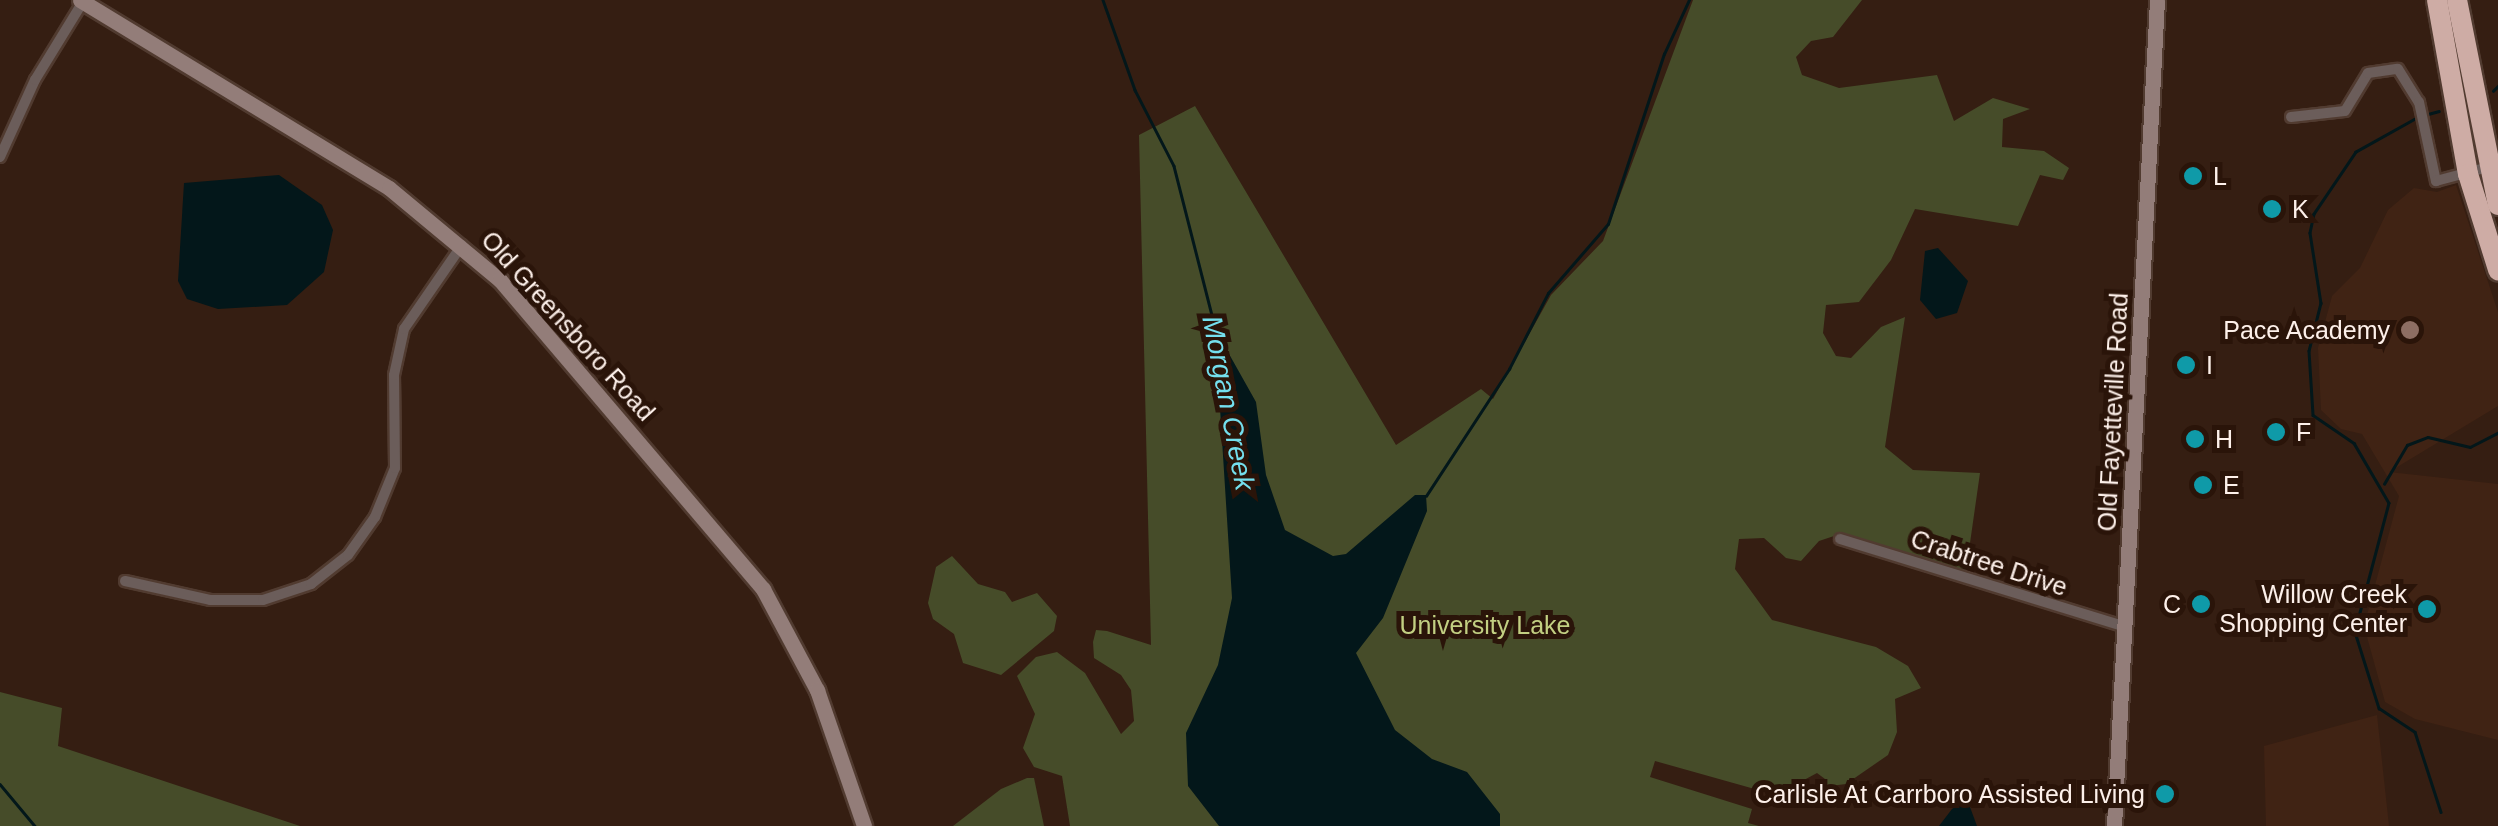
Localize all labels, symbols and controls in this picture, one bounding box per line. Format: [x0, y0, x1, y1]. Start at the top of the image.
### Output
place label: L [2213, 161, 2227, 191]
marker: L [2182, 165, 2204, 187]
place label: K [2292, 194, 2309, 224]
marker: K [2261, 198, 2283, 220]
street label: Old Greensboro Road [475, 225, 661, 427]
street label: Old Fayetteville Road [2092, 292, 2134, 532]
water label: Morgan Creek [1195, 313, 1261, 493]
place label: Pace Academy [2222, 315, 2390, 345]
marker: Pace Academy [2399, 319, 2421, 341]
place label: I [2206, 350, 2213, 380]
marker: I [2175, 354, 2197, 376]
place label: F [2296, 417, 2311, 447]
marker: F [2265, 421, 2287, 443]
place label: H [2215, 424, 2233, 454]
marker: H [2184, 428, 2206, 450]
place label: E [2223, 470, 2240, 500]
marker: E [2192, 474, 2214, 496]
street label: Crabtree Drive [1907, 524, 2071, 602]
place label: Willow Creek Shopping Center [2219, 580, 2407, 639]
place label: C [2163, 589, 2181, 619]
marker: C [2190, 593, 2212, 615]
marker: Willow Creek Shopping Center [2416, 598, 2438, 620]
park label: University Lake [1400, 610, 1570, 640]
place label: Carlisle At Carrboro Assisted Living [1752, 779, 2145, 809]
marker: Carlisle At Carrboro Assisted Living [2154, 783, 2176, 805]

